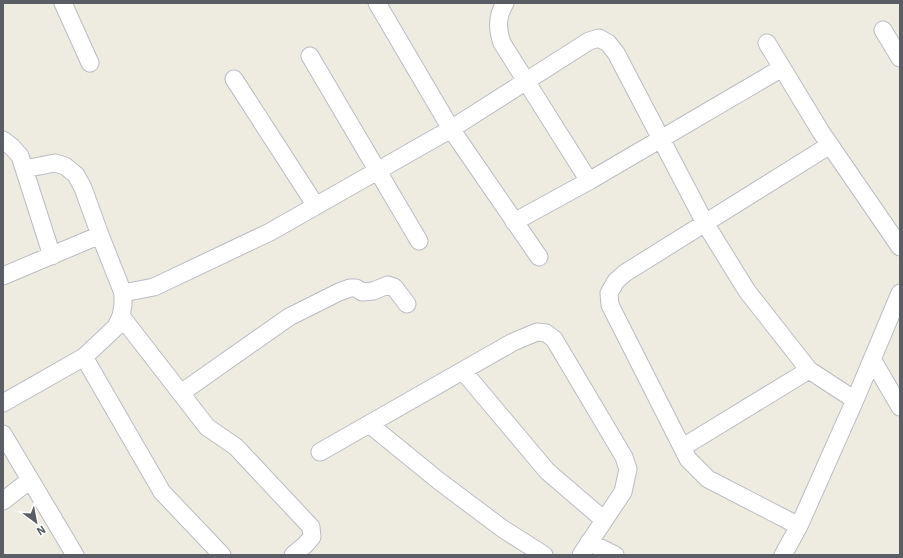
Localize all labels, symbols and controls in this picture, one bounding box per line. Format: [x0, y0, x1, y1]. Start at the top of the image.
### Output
north arrow [16, 502, 56, 542]
text: N [34, 522, 48, 539]

